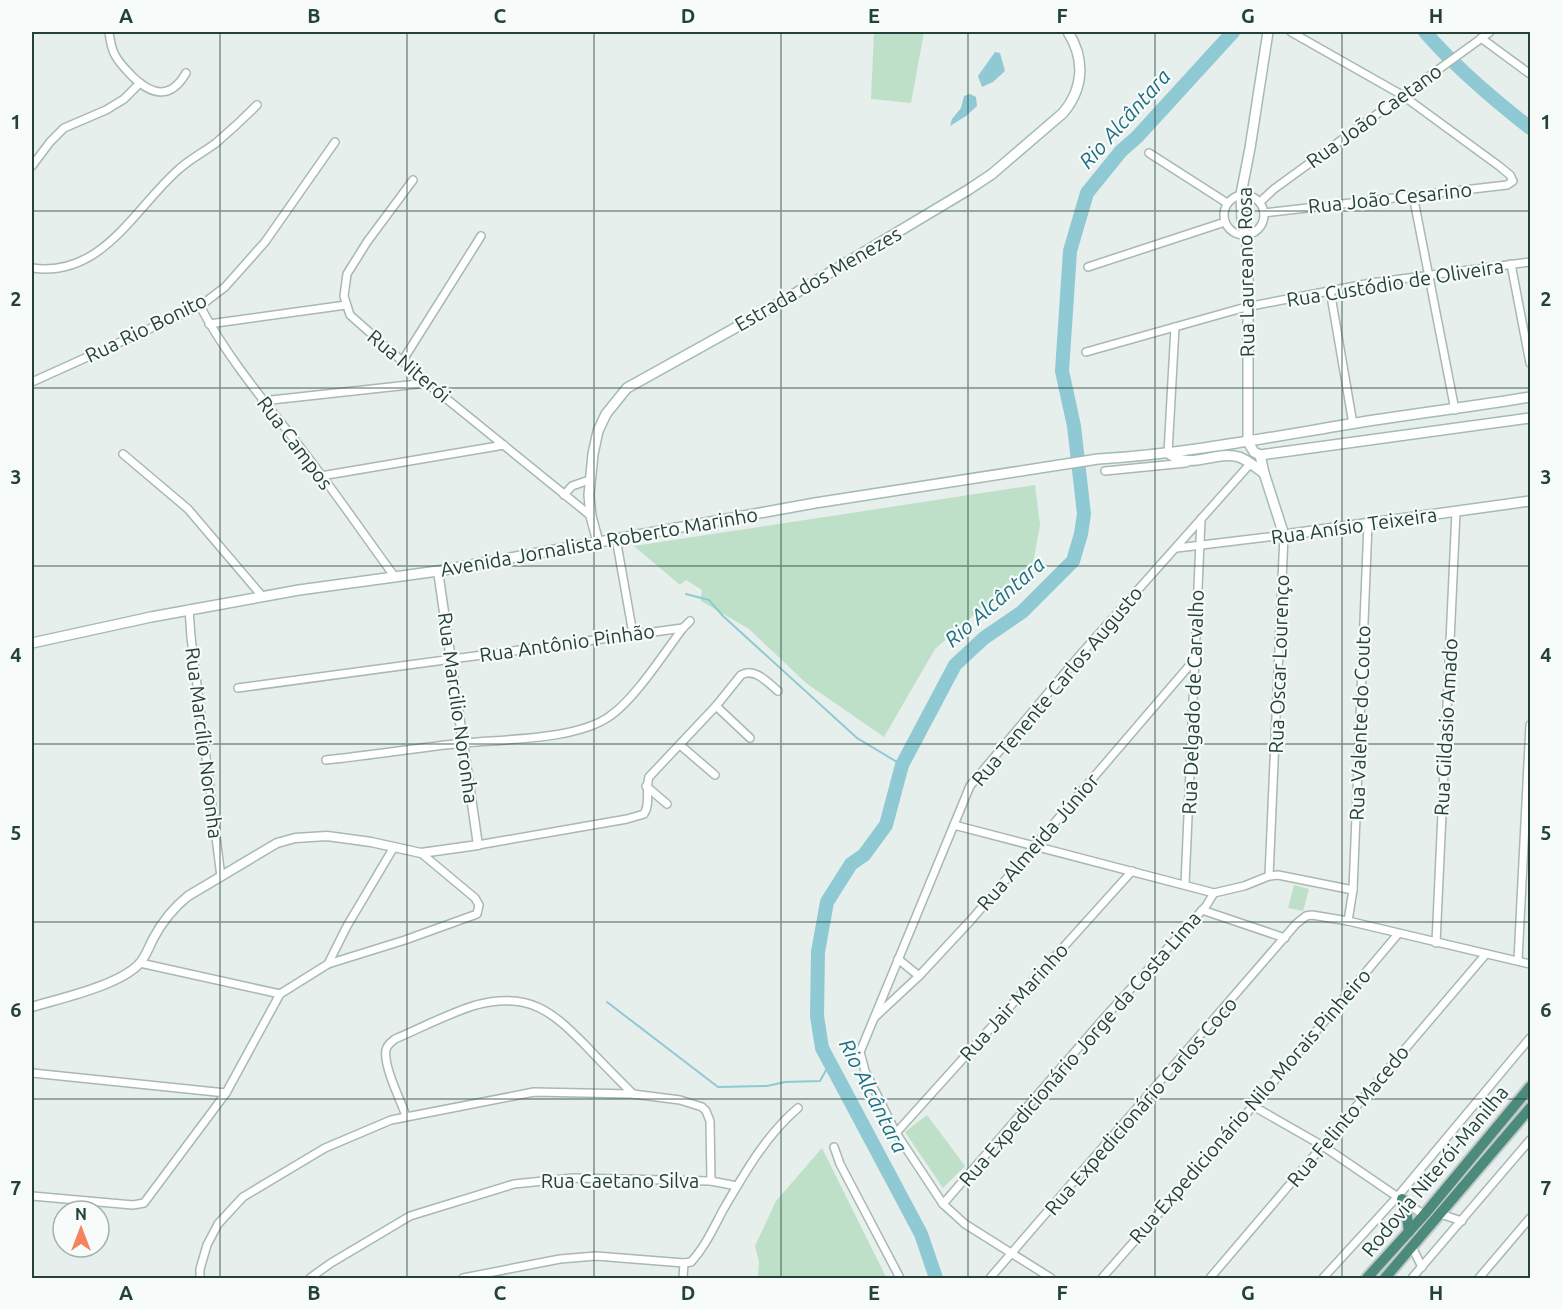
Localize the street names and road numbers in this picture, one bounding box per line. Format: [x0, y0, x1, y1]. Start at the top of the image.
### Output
street label: Rua João Caetano [1302, 59, 1446, 172]
street label: Rua João Cesarino [1307, 177, 1473, 218]
street label: Rua Laureano Rosa [1233, 187, 1258, 357]
street label: Estrada dos Menezes [730, 221, 905, 336]
street label: Rua Custódio de Oliveira [1285, 254, 1505, 311]
street label: Rua Rio Bonito [81, 288, 210, 367]
street label: Rua Niterói [363, 324, 455, 407]
street label: Rua Campos [253, 392, 338, 494]
street label: Avenida Jornalista Roberto Marinho [438, 502, 759, 581]
street label: Rua Anísio Teixeira [1269, 502, 1438, 549]
street label: Rua Oscar Lourenço [1264, 574, 1293, 754]
street label: Rua Tenente Carlos Augusto [966, 581, 1147, 790]
street label: Rua Delgado de Carvalho [1177, 589, 1208, 815]
street label: Rua Marcilio Noronha [434, 611, 483, 805]
street label: Rua Antônio Pinhão [478, 619, 656, 666]
street label: Rua Valente do Couto [1345, 625, 1374, 821]
street label: Rua Gildasio Amado [1429, 638, 1462, 816]
street label: Rua Marcílio Noronha [181, 646, 228, 840]
street label: Rua Almeida Júnior [972, 768, 1103, 915]
street label: Rua Expedicionário Jorge da Costa Lima [954, 907, 1205, 1191]
street label: Rua Jair Marinho [955, 938, 1073, 1065]
street label: Rua Expedicionário Nilo Morais Pinheiro [1124, 964, 1375, 1248]
street label: Rua Expedicionário Carlos Coco [1040, 992, 1241, 1219]
street label: Rua Felinto Macedo [1282, 1040, 1413, 1191]
street label: Rodovia Niterói-Manilha [1356, 1081, 1513, 1261]
street label: Rua Caetano Silva [541, 1169, 699, 1192]

